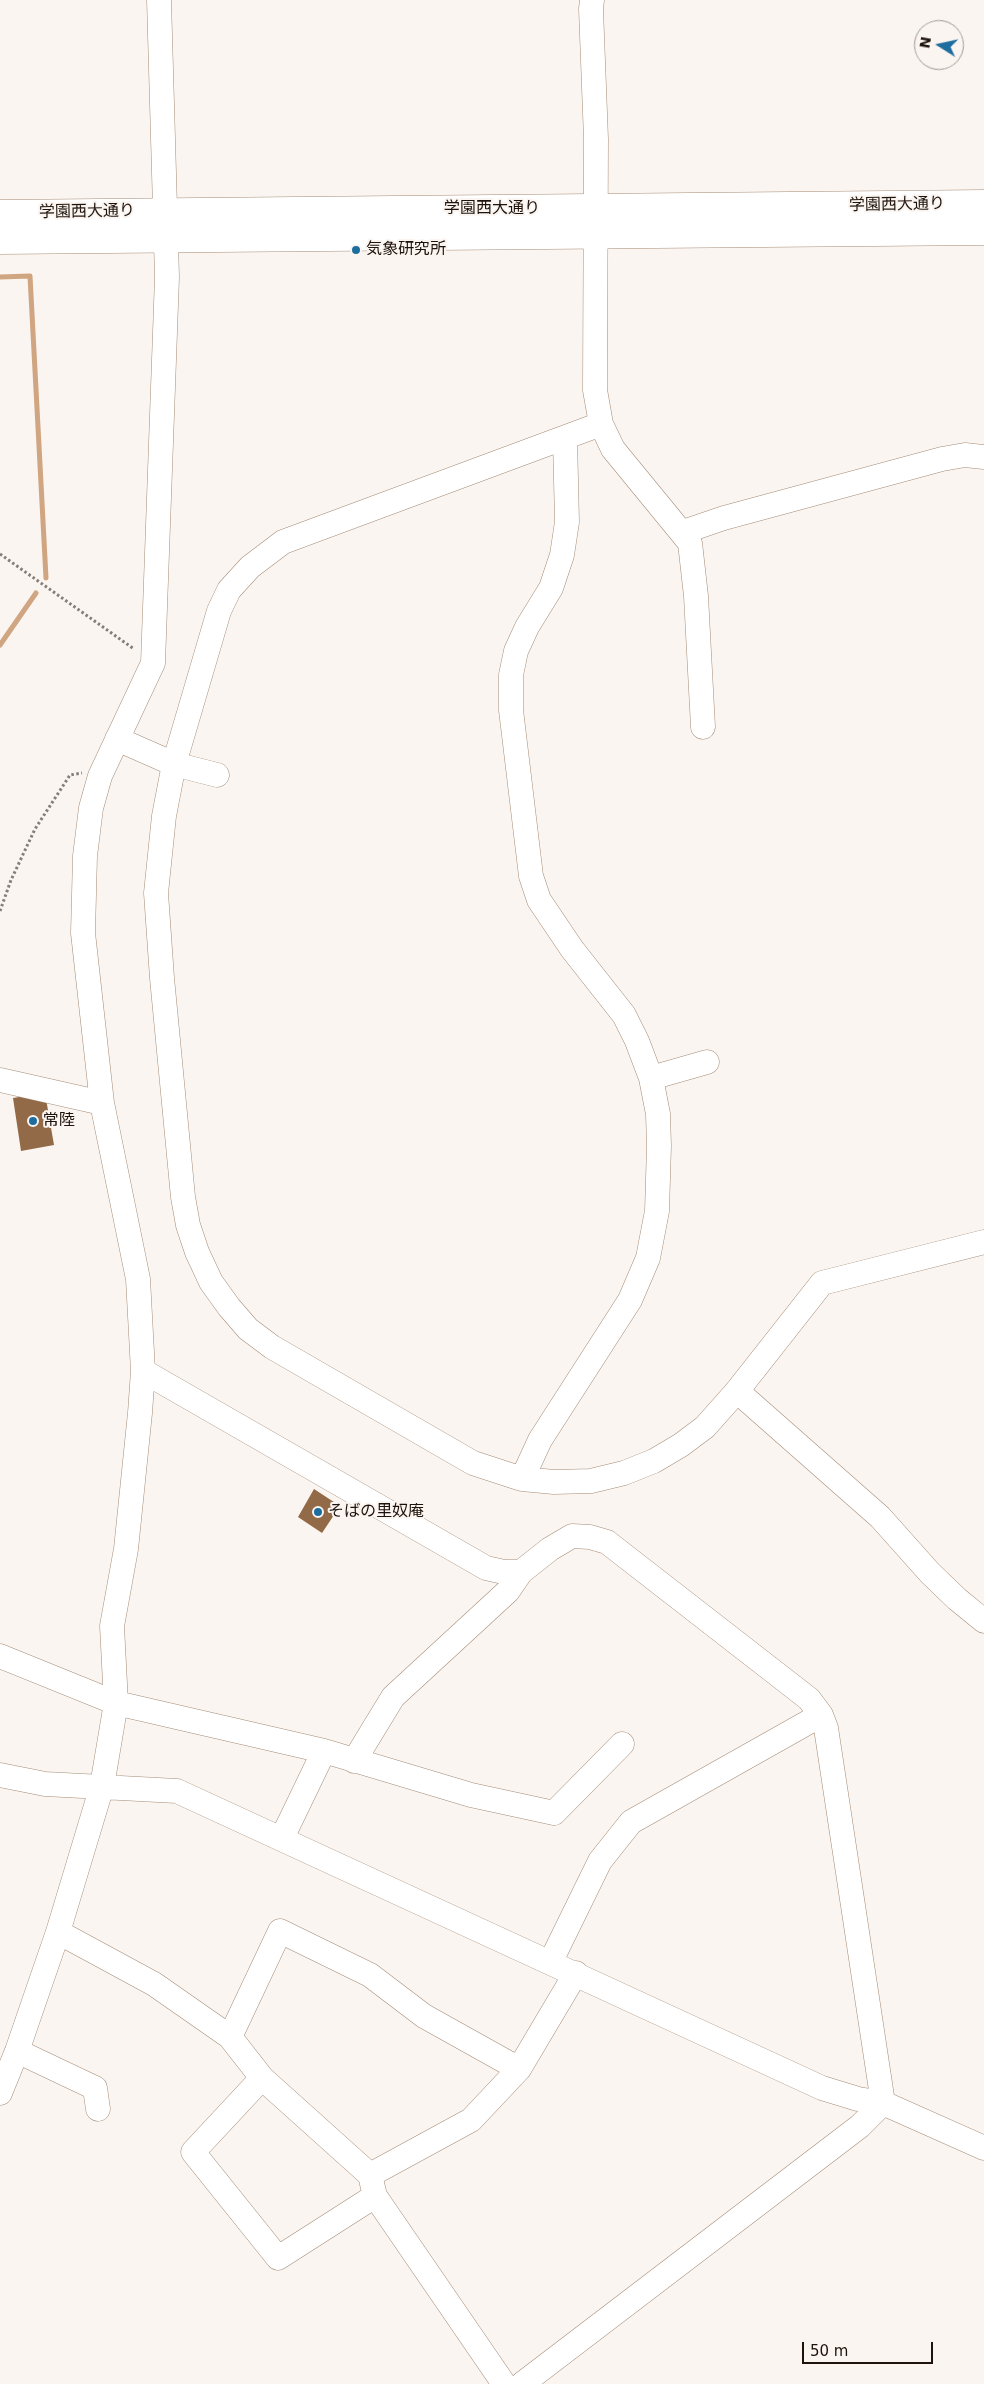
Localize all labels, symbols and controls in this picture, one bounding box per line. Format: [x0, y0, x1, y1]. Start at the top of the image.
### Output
north arrow [914, 20, 964, 70]
text: N [916, 35, 934, 50]
street label: 学園西大通り [849, 195, 945, 215]
street label: 学園西大通り [444, 199, 540, 219]
street label: 学園西大通り [39, 202, 135, 222]
place label: 気象研究所 [366, 240, 446, 260]
marker: 気象研究所 [350, 244, 362, 256]
place label: 常陸 [43, 1111, 75, 1131]
marker: 常陸 [27, 1115, 39, 1127]
place label: そばの里奴庵 [328, 1502, 424, 1522]
marker: そばの里奴庵 [312, 1506, 324, 1518]
scale bar [804, 2332, 935, 2364]
text: 50 m [810, 2342, 848, 2360]

